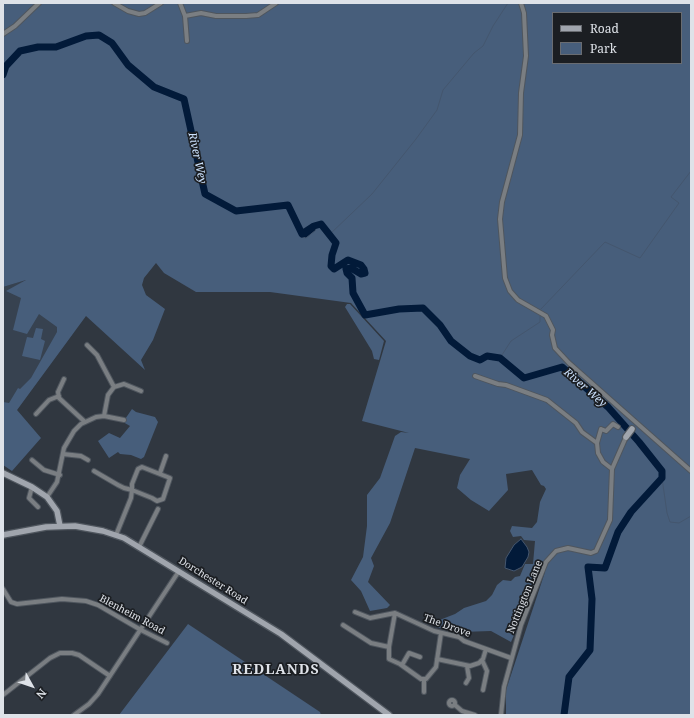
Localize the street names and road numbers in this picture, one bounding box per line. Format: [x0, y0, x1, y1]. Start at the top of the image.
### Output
street label: Dorchester Road [176, 555, 250, 607]
street label: Nottington Lane [505, 559, 545, 635]
street label: Blenheim Road [97, 593, 167, 637]
street label: The Drove [422, 612, 472, 640]

